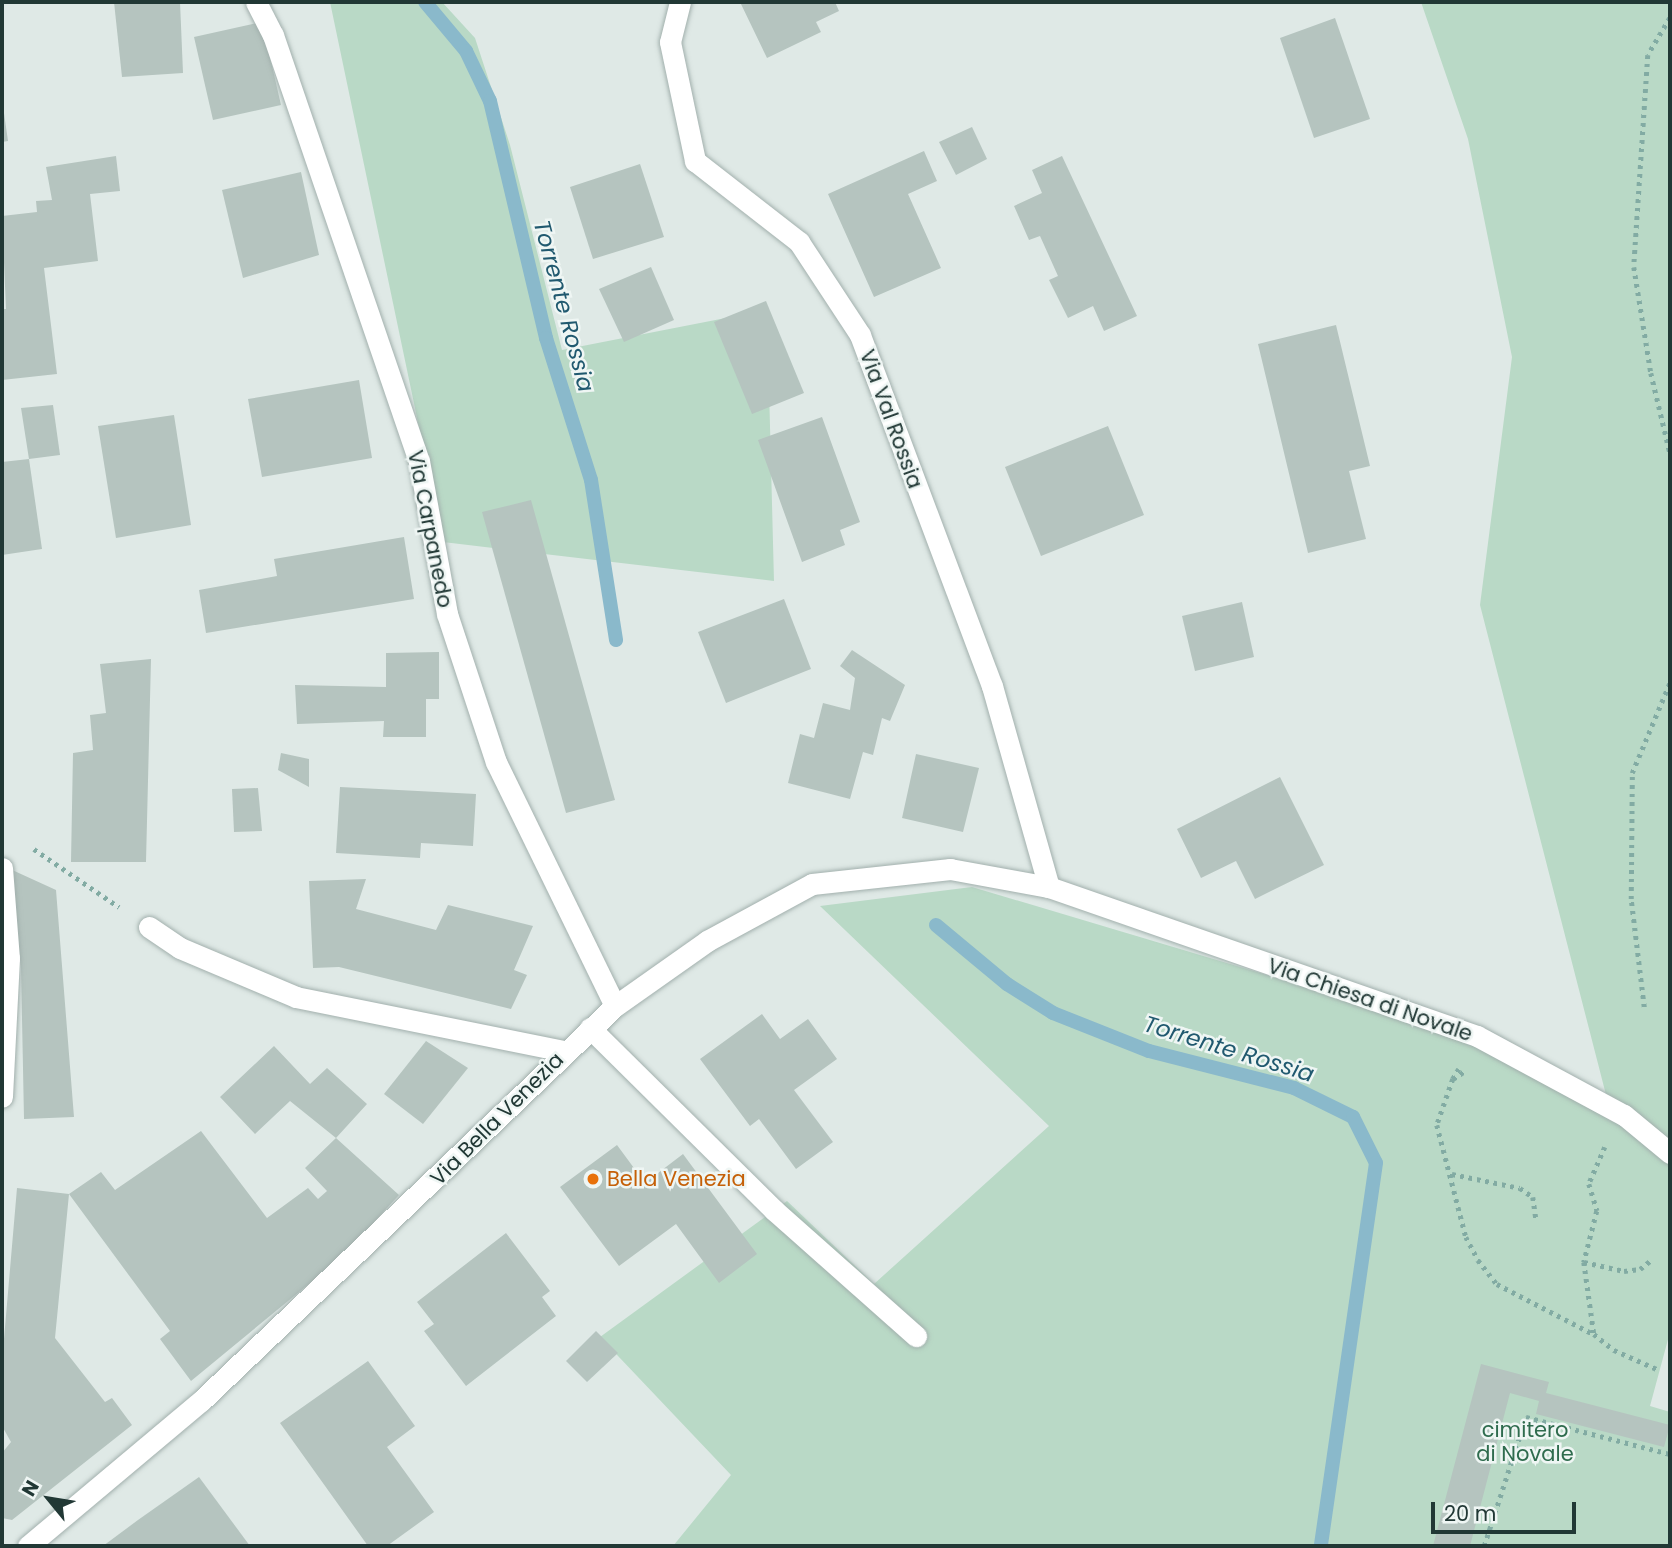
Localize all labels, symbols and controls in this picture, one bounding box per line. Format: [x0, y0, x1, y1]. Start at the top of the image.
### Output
water label: Torrente Rossia [528, 217, 600, 395]
street label: Via Val Rossia [854, 346, 928, 492]
street label: Via Carpanedo [402, 448, 458, 610]
street label: Via Chiesa di Novale [1264, 953, 1476, 1047]
water label: Torrente Rossia [1140, 1010, 1318, 1088]
street label: Via Bella Venezia [425, 1047, 569, 1191]
place label: Bella Venezia [607, 1166, 746, 1192]
marker: Bella Venezia [585, 1171, 601, 1187]
park label: cimitero di Novale [1476, 1417, 1574, 1467]
north arrow [14, 1464, 84, 1534]
text: N [15, 1475, 46, 1501]
scale bar [1434, 1488, 1579, 1532]
text: 20 m [1444, 1499, 1497, 1528]

